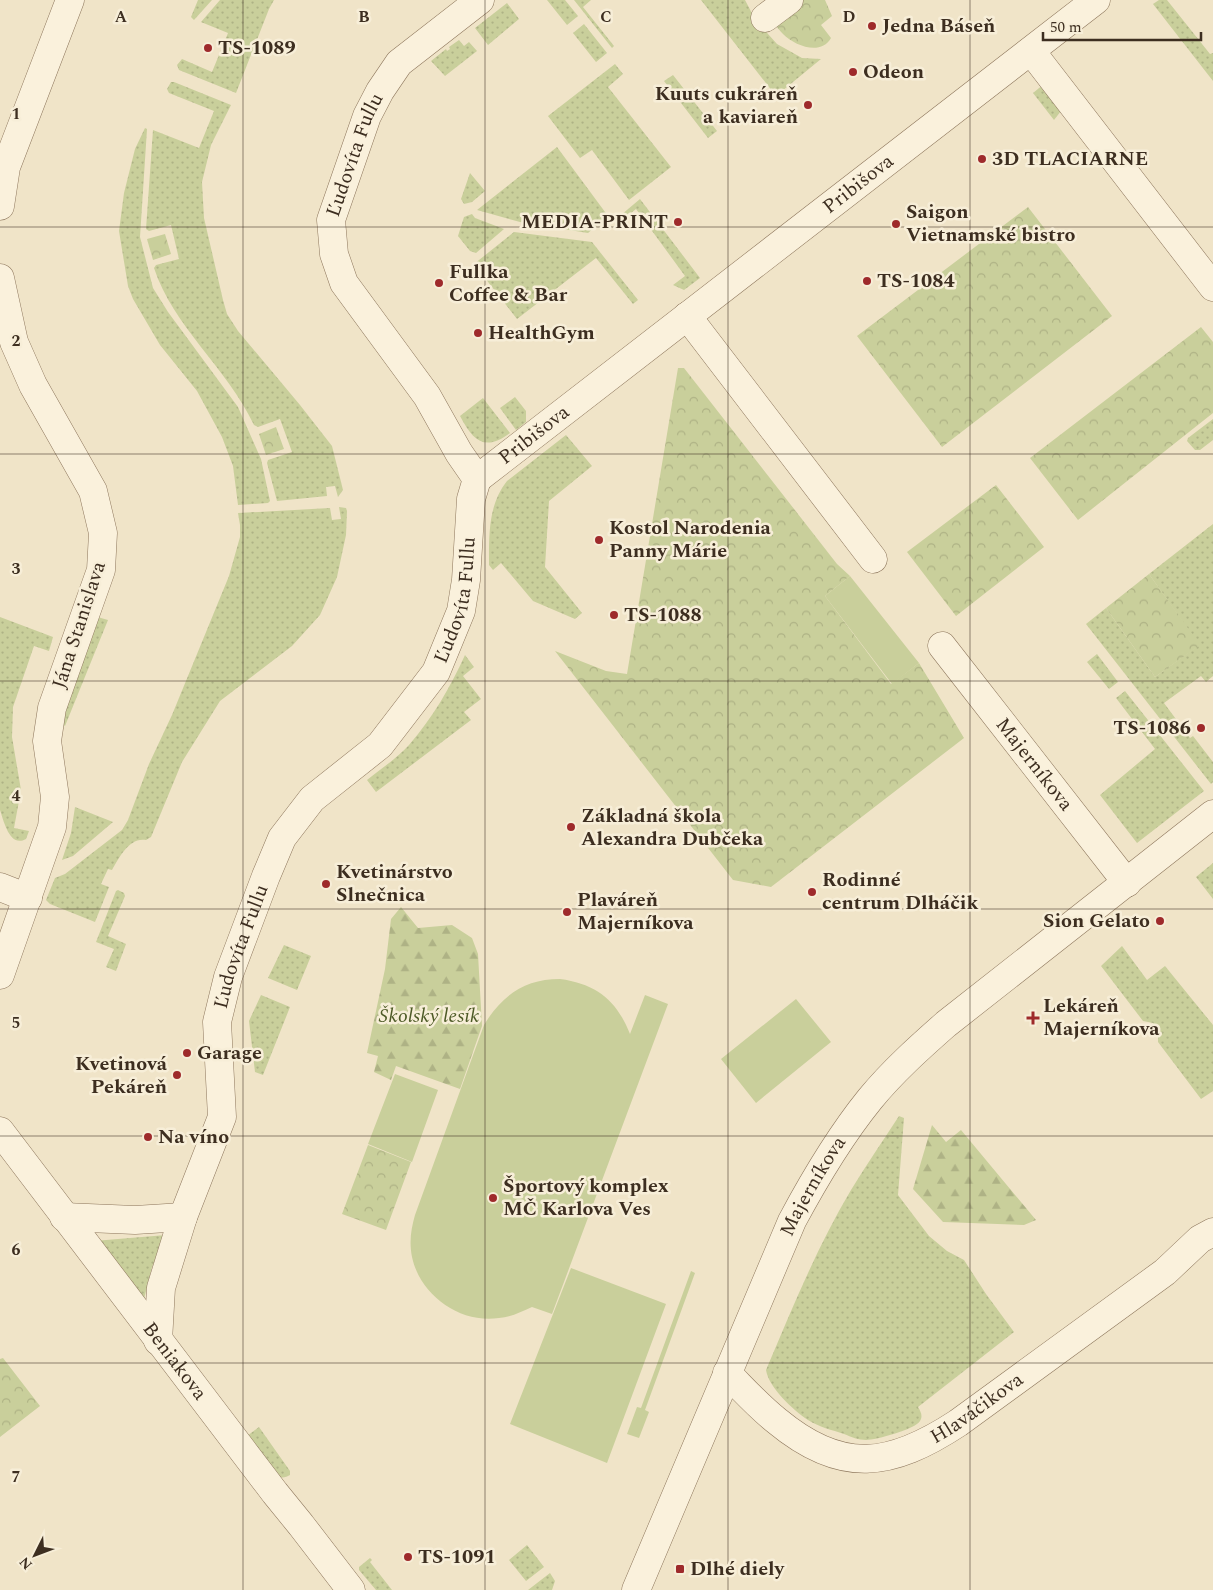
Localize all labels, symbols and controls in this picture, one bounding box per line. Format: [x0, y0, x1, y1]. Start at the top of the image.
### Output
text: A [115, 5, 128, 29]
text: B [358, 5, 370, 29]
text: C [600, 5, 612, 29]
text: D [843, 5, 856, 29]
scale bar [1043, 10, 1200, 42]
place label: Jedna Báseň [882, 11, 995, 41]
text: 50 m [1050, 16, 1082, 39]
marker: Jedna Báseň [866, 20, 878, 32]
place label: TS-1089 [218, 33, 296, 63]
marker: TS-1089 [202, 42, 214, 54]
place label: Odeon [863, 57, 924, 87]
marker: Odeon [847, 66, 859, 78]
place label: Kuuts cukráreň a kaviareň [655, 79, 798, 132]
street label: Ľudovíta Fullu [318, 88, 391, 221]
marker: Kuuts cukráreň a kaviareň [802, 99, 814, 111]
text: 1 [12, 102, 20, 126]
place label: 3D TLACIARNE [992, 144, 1148, 174]
street label: Pribišova [816, 147, 900, 221]
marker: 3D TLACIARNE [976, 153, 988, 165]
place label: Saigon Vietnamské bistro [906, 197, 1076, 250]
place label: MEDIA-PRINT [521, 207, 668, 237]
marker: MEDIA-PRINT [672, 216, 684, 228]
marker: Saigon Vietnamské bistro [890, 218, 902, 230]
place label: Fullka Coffee & Bar [449, 257, 568, 310]
place label: TS-1084 [877, 266, 955, 296]
marker: TS-1084 [861, 275, 873, 287]
marker: Fullka Coffee & Bar [433, 277, 445, 289]
place label: HealthGym [488, 318, 595, 348]
marker: HealthGym [472, 327, 484, 339]
text: 2 [12, 329, 21, 353]
street label: Pribišova [492, 398, 576, 472]
place label: Kostol Narodenia Panny Márie [609, 513, 772, 566]
marker: Kostol Narodenia Panny Márie [593, 534, 605, 546]
street label: Ľudovíta Fullu [426, 536, 484, 668]
text: 3 [12, 557, 21, 581]
street label: Jána Stanislava [44, 557, 114, 693]
place label: TS-1088 [624, 600, 702, 630]
marker: TS-1088 [608, 609, 620, 621]
street label: Majerníkova [988, 711, 1081, 818]
place label: TS-1086 [1113, 713, 1191, 743]
marker: TS-1086 [1195, 722, 1207, 734]
text: 4 [12, 784, 21, 808]
place label: Základná škola Alexandra Dubčeka [581, 801, 764, 854]
marker: Základná škola Alexandra Dubčeka [565, 821, 577, 833]
place label: Kvetinárstvo Slnečnica [336, 857, 453, 910]
place label: Rodinné centrum Dlháčik [822, 865, 979, 918]
marker: Kvetinárstvo Slnečnica [320, 878, 332, 890]
street label: Ľudovíta Fullu [206, 880, 276, 1012]
place label: Plaváreň Majerníkova [577, 885, 694, 938]
marker: Rodinné centrum Dlháčik [806, 886, 818, 898]
marker: Plaváreň Majerníkova [561, 906, 573, 918]
place label: Sion Gelato [1043, 906, 1150, 936]
marker: Sion Gelato [1154, 915, 1166, 927]
place label: Lekáreň Majerníkova [1043, 991, 1160, 1044]
park label: Školský lesík [379, 1001, 480, 1031]
text: 5 [12, 1011, 20, 1035]
marker: Lekáreň Majerníkova [1027, 1012, 1039, 1024]
place label: Garage [197, 1038, 262, 1068]
marker: Garage [181, 1047, 193, 1059]
place label: Kvetinová Pekáreň [75, 1049, 168, 1102]
marker: Kvetinová Pekáreň [171, 1069, 183, 1081]
place label: Na víno [158, 1122, 229, 1152]
street label: Majerníkova [772, 1130, 854, 1241]
marker: Na víno [142, 1131, 154, 1143]
place label: Športový komplex MČ Karlova Ves [503, 1171, 669, 1224]
marker: Športový komplex MČ Karlova Ves [487, 1192, 499, 1204]
text: 6 [12, 1238, 21, 1262]
street label: Beniakova [135, 1316, 215, 1407]
street label: Hlaváčikova [925, 1365, 1030, 1452]
text: 7 [12, 1465, 21, 1489]
north arrow [10, 1530, 60, 1580]
place label: TS-1091 [418, 1542, 496, 1572]
marker: TS-1091 [402, 1551, 414, 1563]
text: N [14, 1552, 37, 1575]
place label: Dlhé diely [690, 1554, 786, 1584]
marker: Dlhé diely [674, 1563, 686, 1575]

